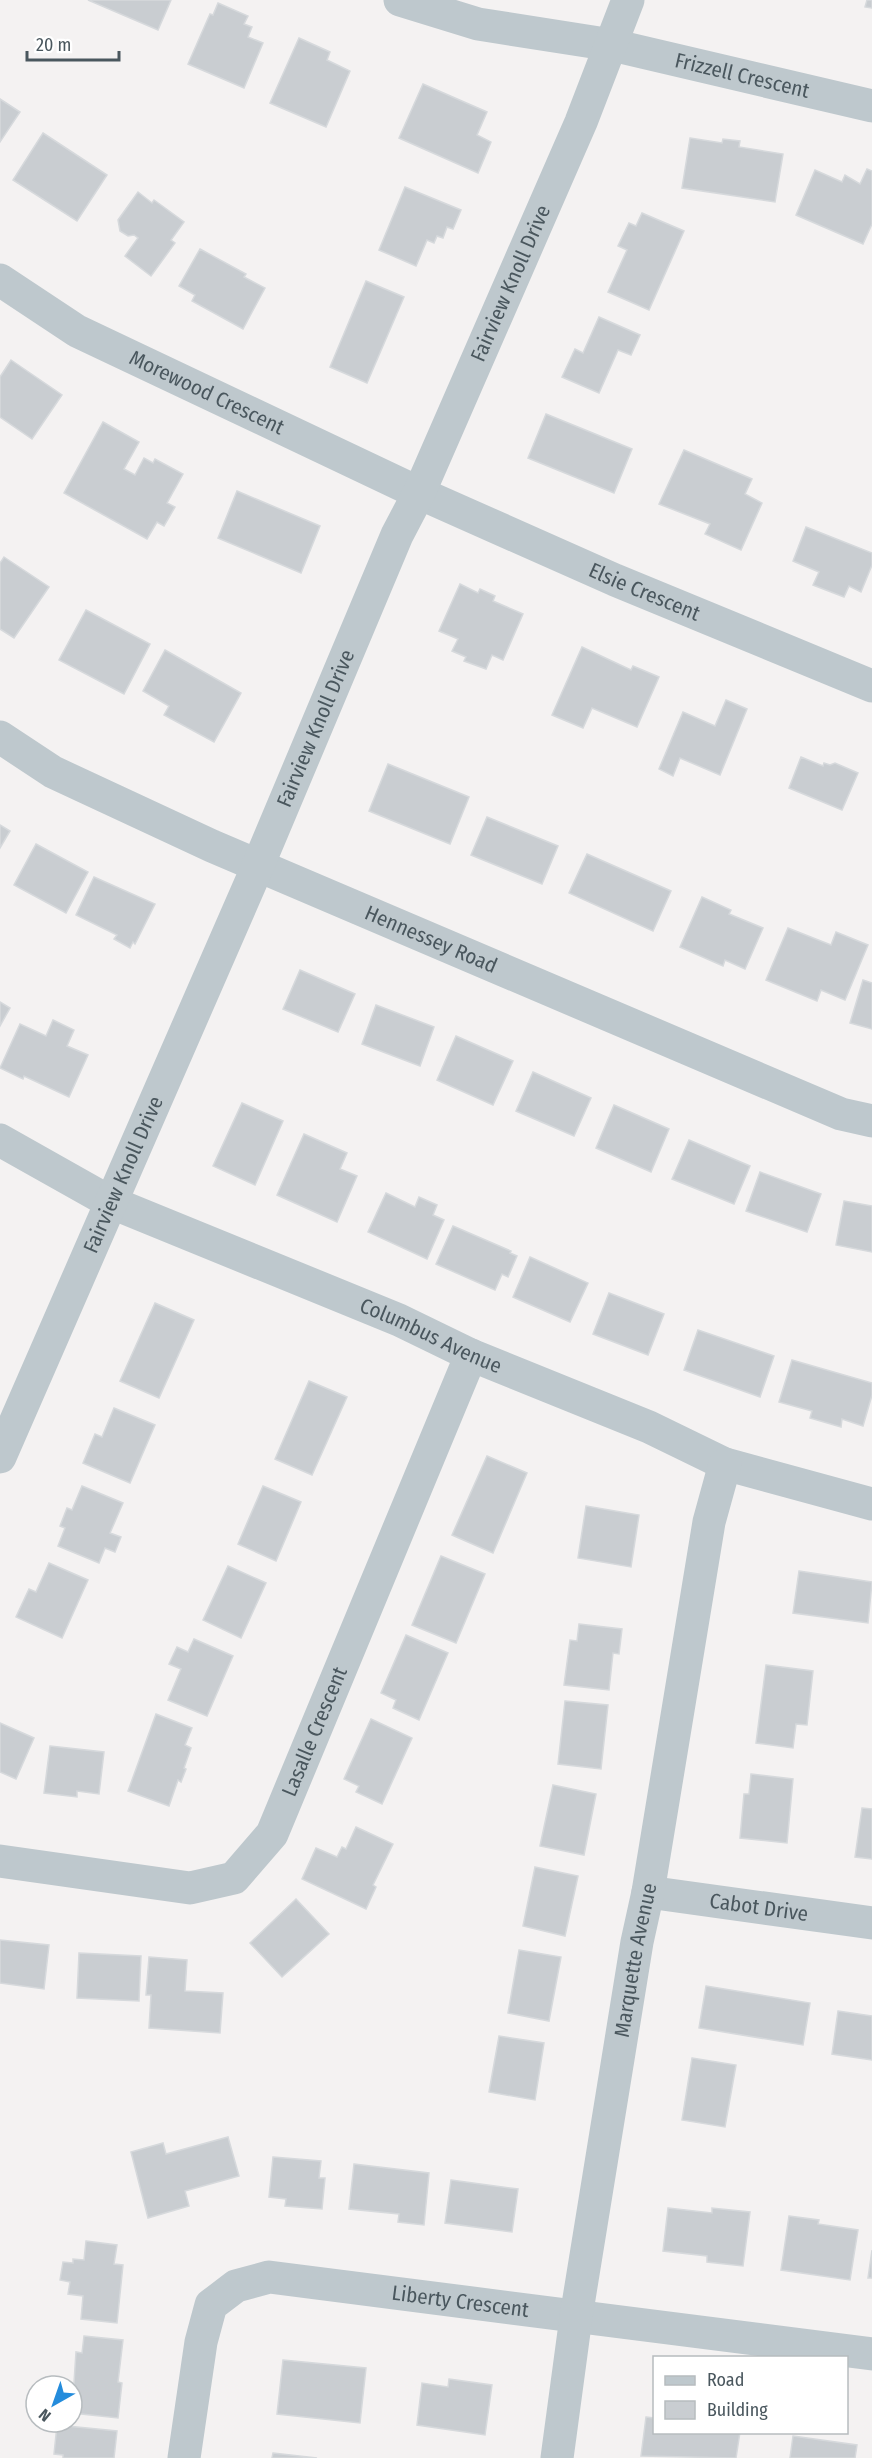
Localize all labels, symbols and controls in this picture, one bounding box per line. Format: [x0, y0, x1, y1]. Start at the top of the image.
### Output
scale bar [27, 24, 118, 62]
text: 20 m [36, 34, 71, 56]
street label: Frizzell Crescent [672, 47, 812, 104]
street label: Fairview Knoll Drive [465, 201, 556, 366]
street label: Morewood Crescent [125, 345, 289, 440]
street label: Elsie Crescent [585, 557, 704, 627]
street label: Fairview Knoll Drive [271, 646, 360, 811]
street label: Hennessey Road [361, 900, 501, 979]
street label: Fairview Knoll Drive [78, 1092, 169, 1257]
street label: Columbus Avenue [356, 1292, 506, 1379]
street label: Lasalle Crescent [276, 1663, 353, 1800]
street label: Marquette Avenue [609, 1881, 662, 2039]
street label: Cabot Drive [708, 1888, 810, 1927]
street label: Liberty Crescent [390, 2280, 530, 2323]
legend [653, 2356, 848, 2434]
text: Road [707, 2369, 744, 2391]
north arrow [24, 2374, 84, 2434]
text: Building [707, 2399, 768, 2421]
text: N [35, 2405, 54, 2425]

